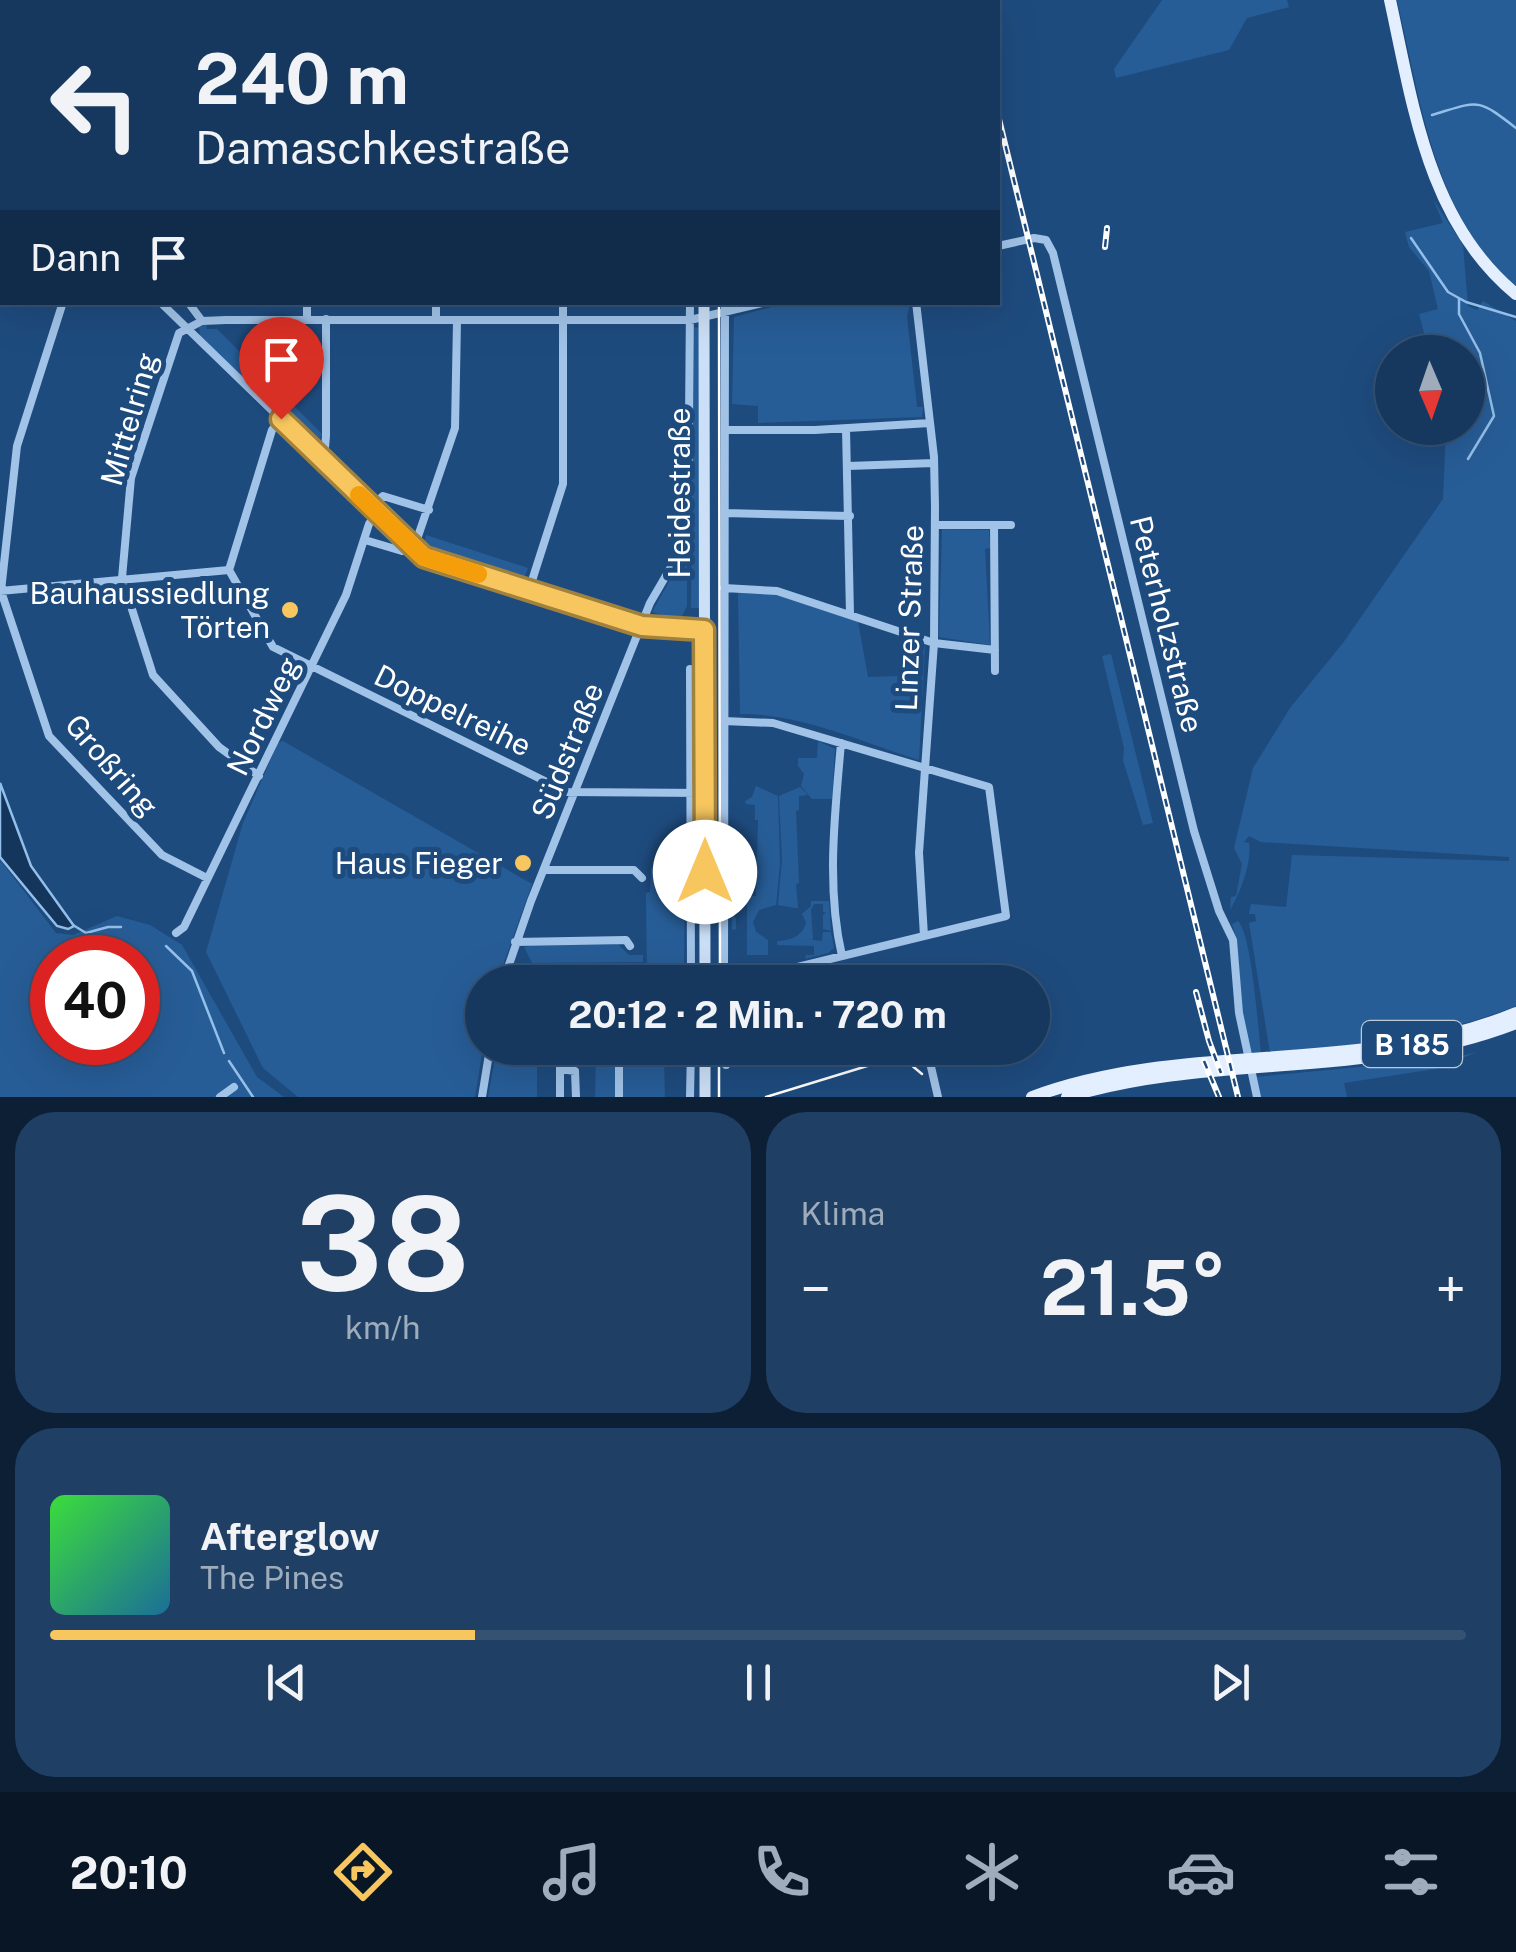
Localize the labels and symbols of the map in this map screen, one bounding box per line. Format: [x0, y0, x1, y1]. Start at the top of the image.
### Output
pin [239, 317, 324, 420]
north arrow [1375, 335, 1485, 445]
street label: Mittelring [93, 348, 165, 490]
street label: Heidestraße [661, 408, 697, 578]
street label: Peterholzstraße [1123, 512, 1211, 736]
street label: Linzer Straße [888, 524, 930, 712]
place label: Bauhaussiedlung Törten [29, 575, 270, 645]
marker: Bauhaussiedlung Törten [279, 599, 301, 621]
street label: Nordweg [219, 651, 307, 781]
street label: Doppelreihe [369, 657, 537, 763]
street label: Südstraße [523, 677, 611, 825]
street label: Großring [58, 707, 166, 823]
position arrow [653, 820, 757, 924]
place label: Haus Fieger [335, 845, 503, 881]
marker: Haus Fieger [512, 852, 534, 874]
speed limit sign: 40 [30, 935, 160, 1065]
road number: B 185 [1362, 1021, 1462, 1067]

